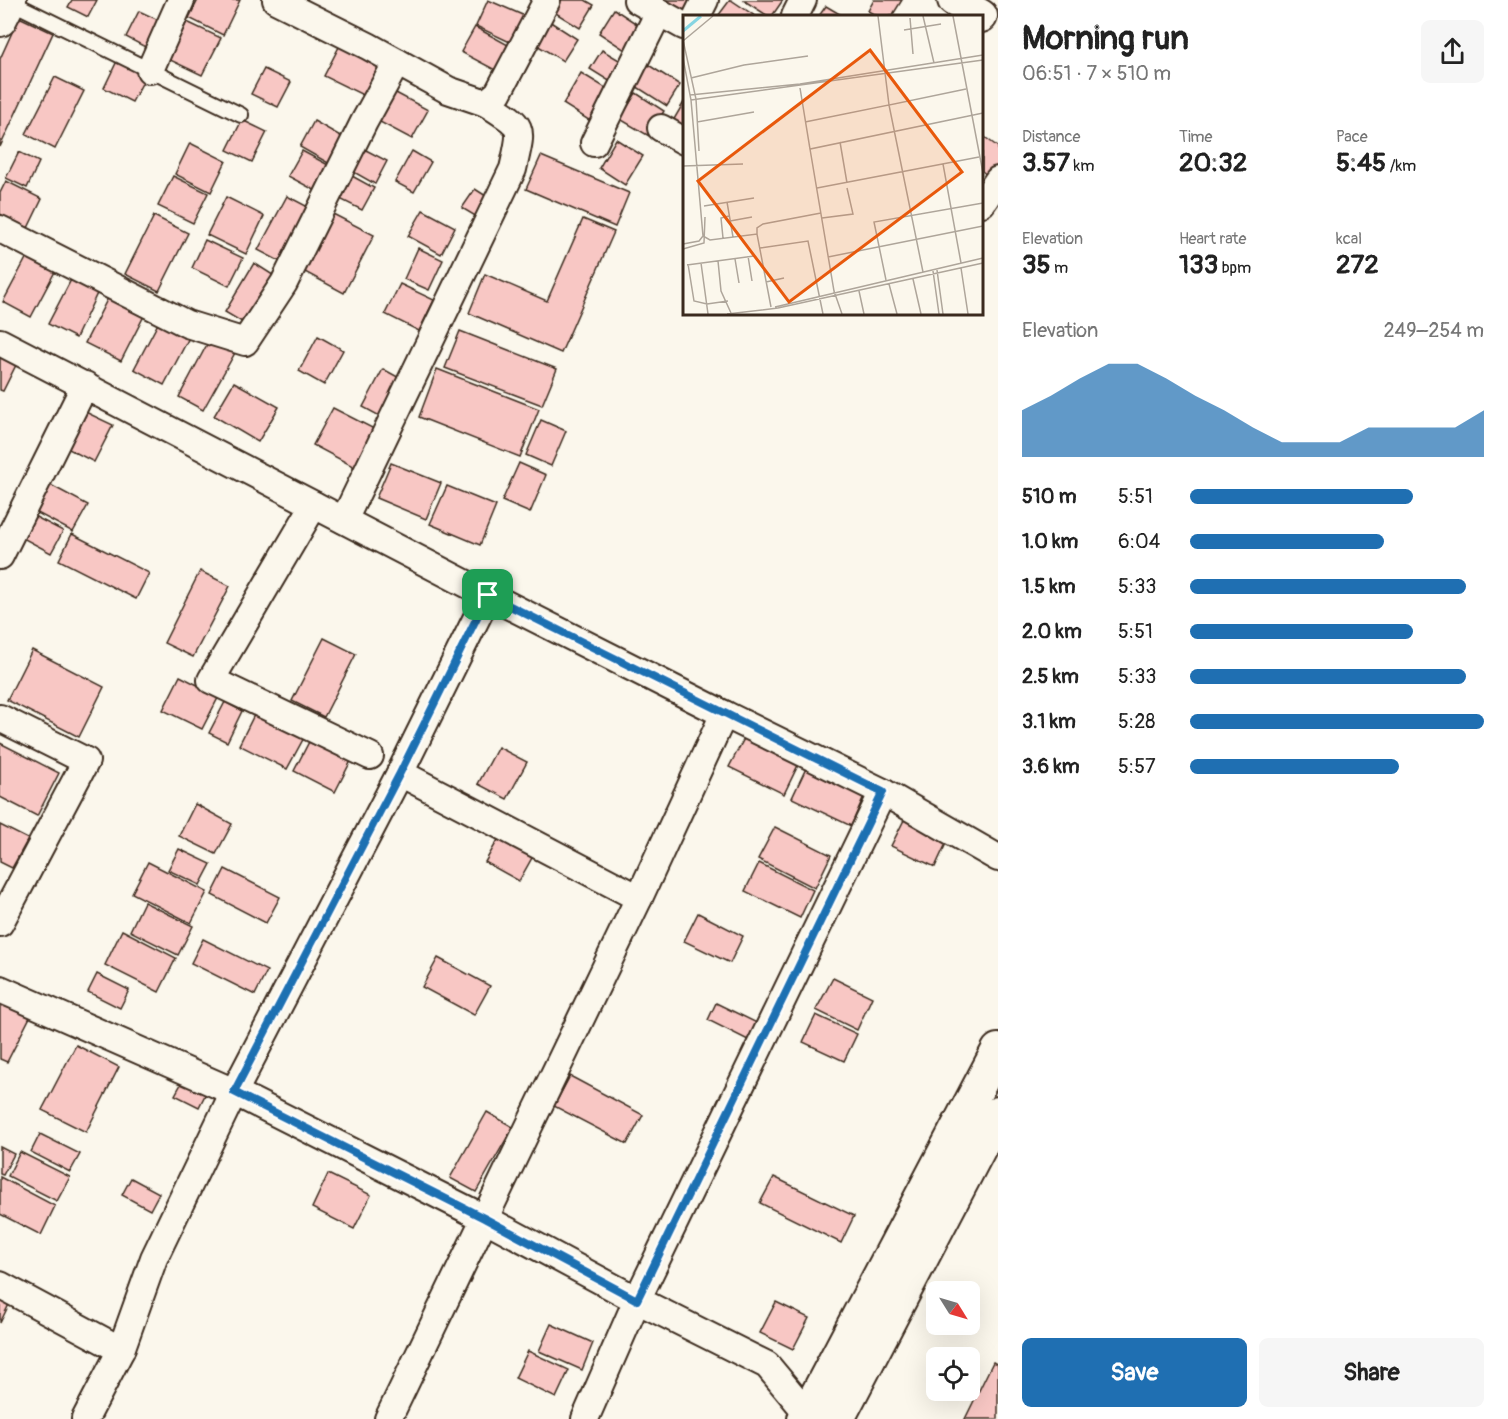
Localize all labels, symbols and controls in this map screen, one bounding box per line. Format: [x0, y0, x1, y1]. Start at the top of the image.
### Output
inset map [683, 15, 983, 315]
text: Morning run [1022, 18, 1189, 59]
button: share [1421, 20, 1484, 83]
text: 06:51 · 7 × 510 m [1022, 61, 1171, 86]
text: Distance [1022, 127, 1081, 147]
text: Time [1179, 127, 1212, 147]
text: Pace [1336, 127, 1368, 147]
text: 3.57 [1022, 147, 1070, 179]
text: 20:32 [1179, 147, 1247, 179]
text: 5:45 [1336, 147, 1386, 179]
text: km [1070, 156, 1094, 176]
text: /km [1386, 156, 1416, 176]
text: Elevation [1022, 229, 1083, 249]
text: Heart rate [1179, 229, 1246, 249]
text: kcal [1336, 229, 1362, 249]
text: 35 [1022, 249, 1051, 281]
text: 133 [1179, 249, 1218, 281]
text: 272 [1336, 249, 1379, 281]
text: m [1051, 258, 1068, 278]
text: bpm [1218, 258, 1251, 278]
text: Elevation [1022, 318, 1098, 343]
text: 249–254 m [1383, 318, 1484, 343]
text: 510 m [1022, 484, 1076, 509]
text: 5:51 [1118, 484, 1153, 509]
text: 1.0 km [1022, 529, 1078, 554]
text: 6:04 [1118, 529, 1160, 554]
pin [462, 569, 513, 620]
text: 1.5 km [1022, 574, 1075, 599]
text: 5:33 [1118, 574, 1157, 599]
icon: arrive [471, 578, 504, 611]
text: 2.0 km [1022, 619, 1082, 644]
text: 5:51 [1118, 619, 1153, 644]
text: 2.5 km [1022, 664, 1079, 689]
text: 5:33 [1118, 664, 1157, 689]
text: 3.1 km [1022, 709, 1076, 734]
text: 5:28 [1118, 709, 1155, 734]
text: 3.6 km [1022, 754, 1080, 779]
text: 5:57 [1118, 754, 1156, 779]
north arrow [926, 1281, 980, 1335]
map controls [926, 1281, 980, 1401]
button: Save [1022, 1338, 1247, 1407]
button: Share [1259, 1338, 1484, 1407]
button: locate [926, 1347, 980, 1401]

